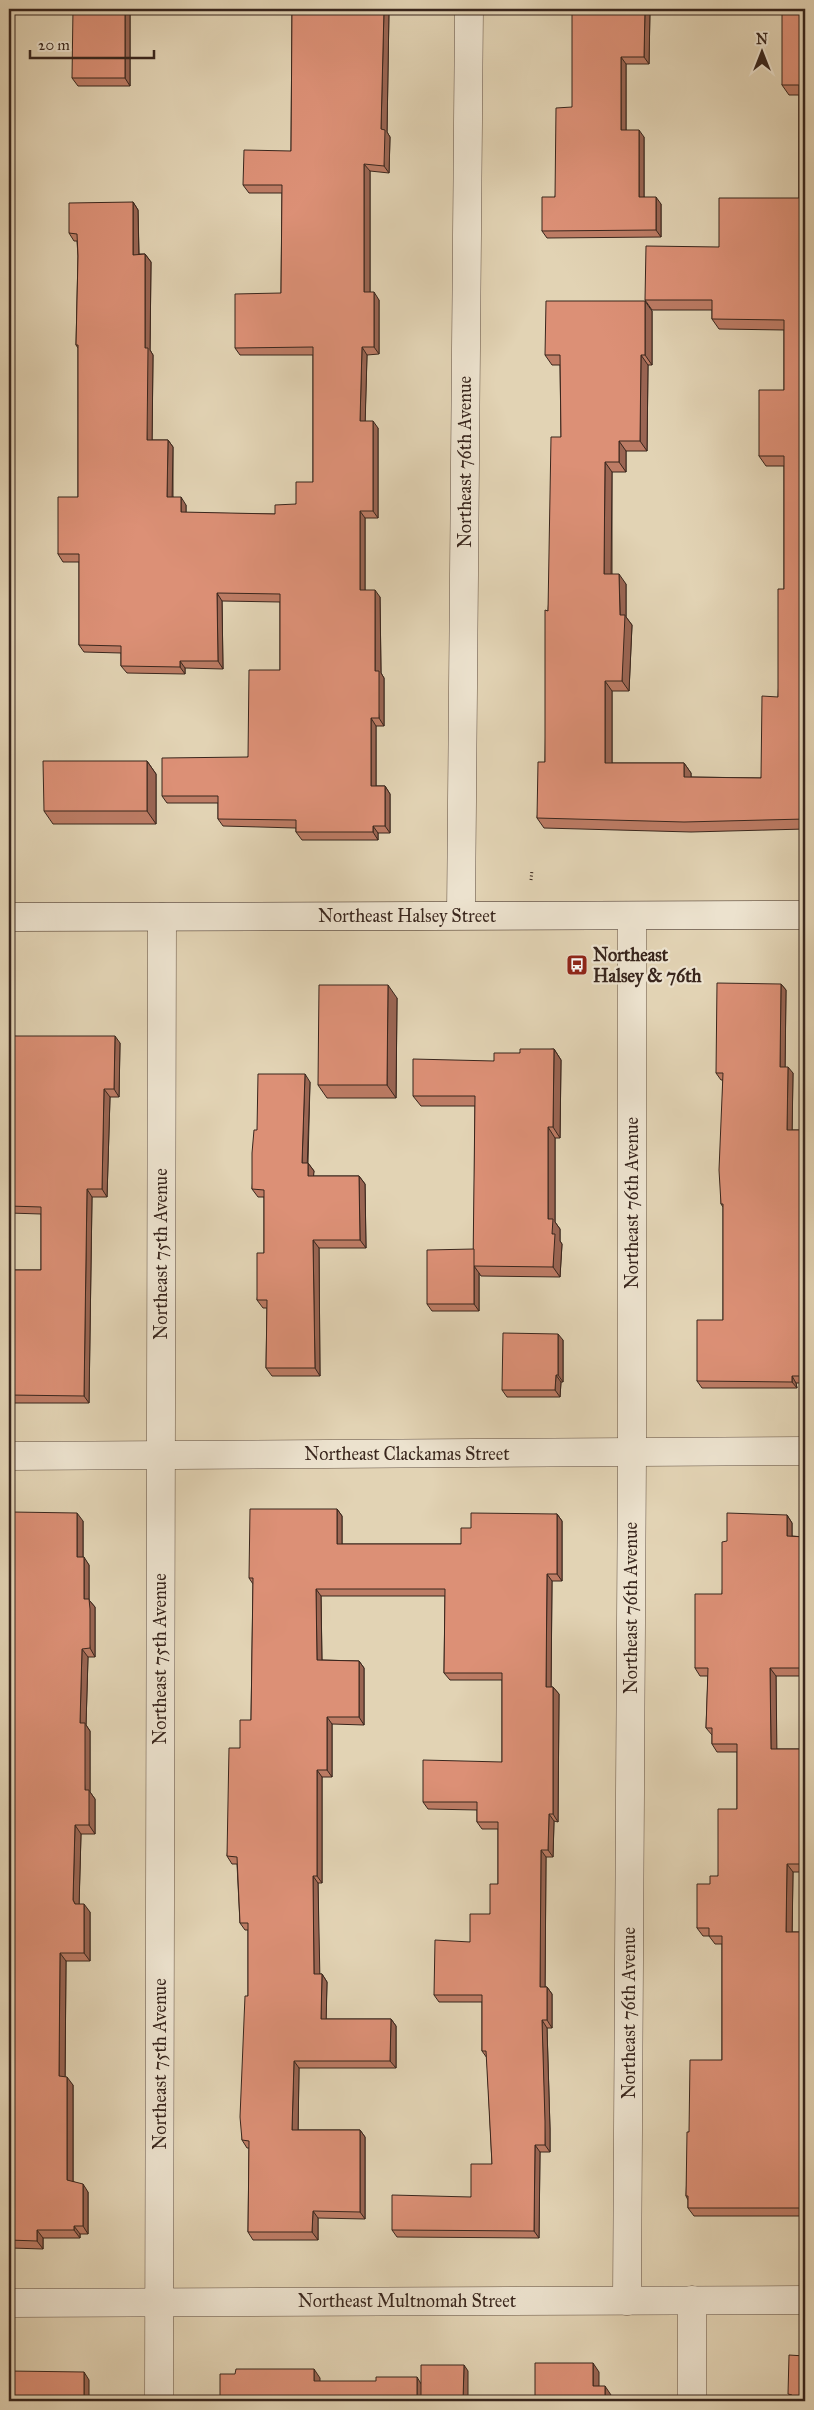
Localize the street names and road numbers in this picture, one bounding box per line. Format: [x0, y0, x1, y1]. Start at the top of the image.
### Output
street label: Northeast 76th Avenue [454, 376, 476, 548]
street label: Northeast Halsey Street [318, 905, 497, 927]
street label: Northeast 76th Avenue [621, 1117, 643, 1289]
street label: Northeast 75th Avenue [150, 1168, 172, 1340]
street label: Northeast Clackamas Street [304, 1443, 510, 1465]
street label: Northeast 76th Avenue [620, 1522, 642, 1694]
street label: Northeast 75th Avenue [149, 1573, 171, 1745]
street label: Northeast 76th Avenue [618, 1927, 640, 2099]
street label: Northeast 75th Avenue [149, 1978, 171, 2150]
street label: Northeast Multnomah Street [298, 2290, 517, 2312]

